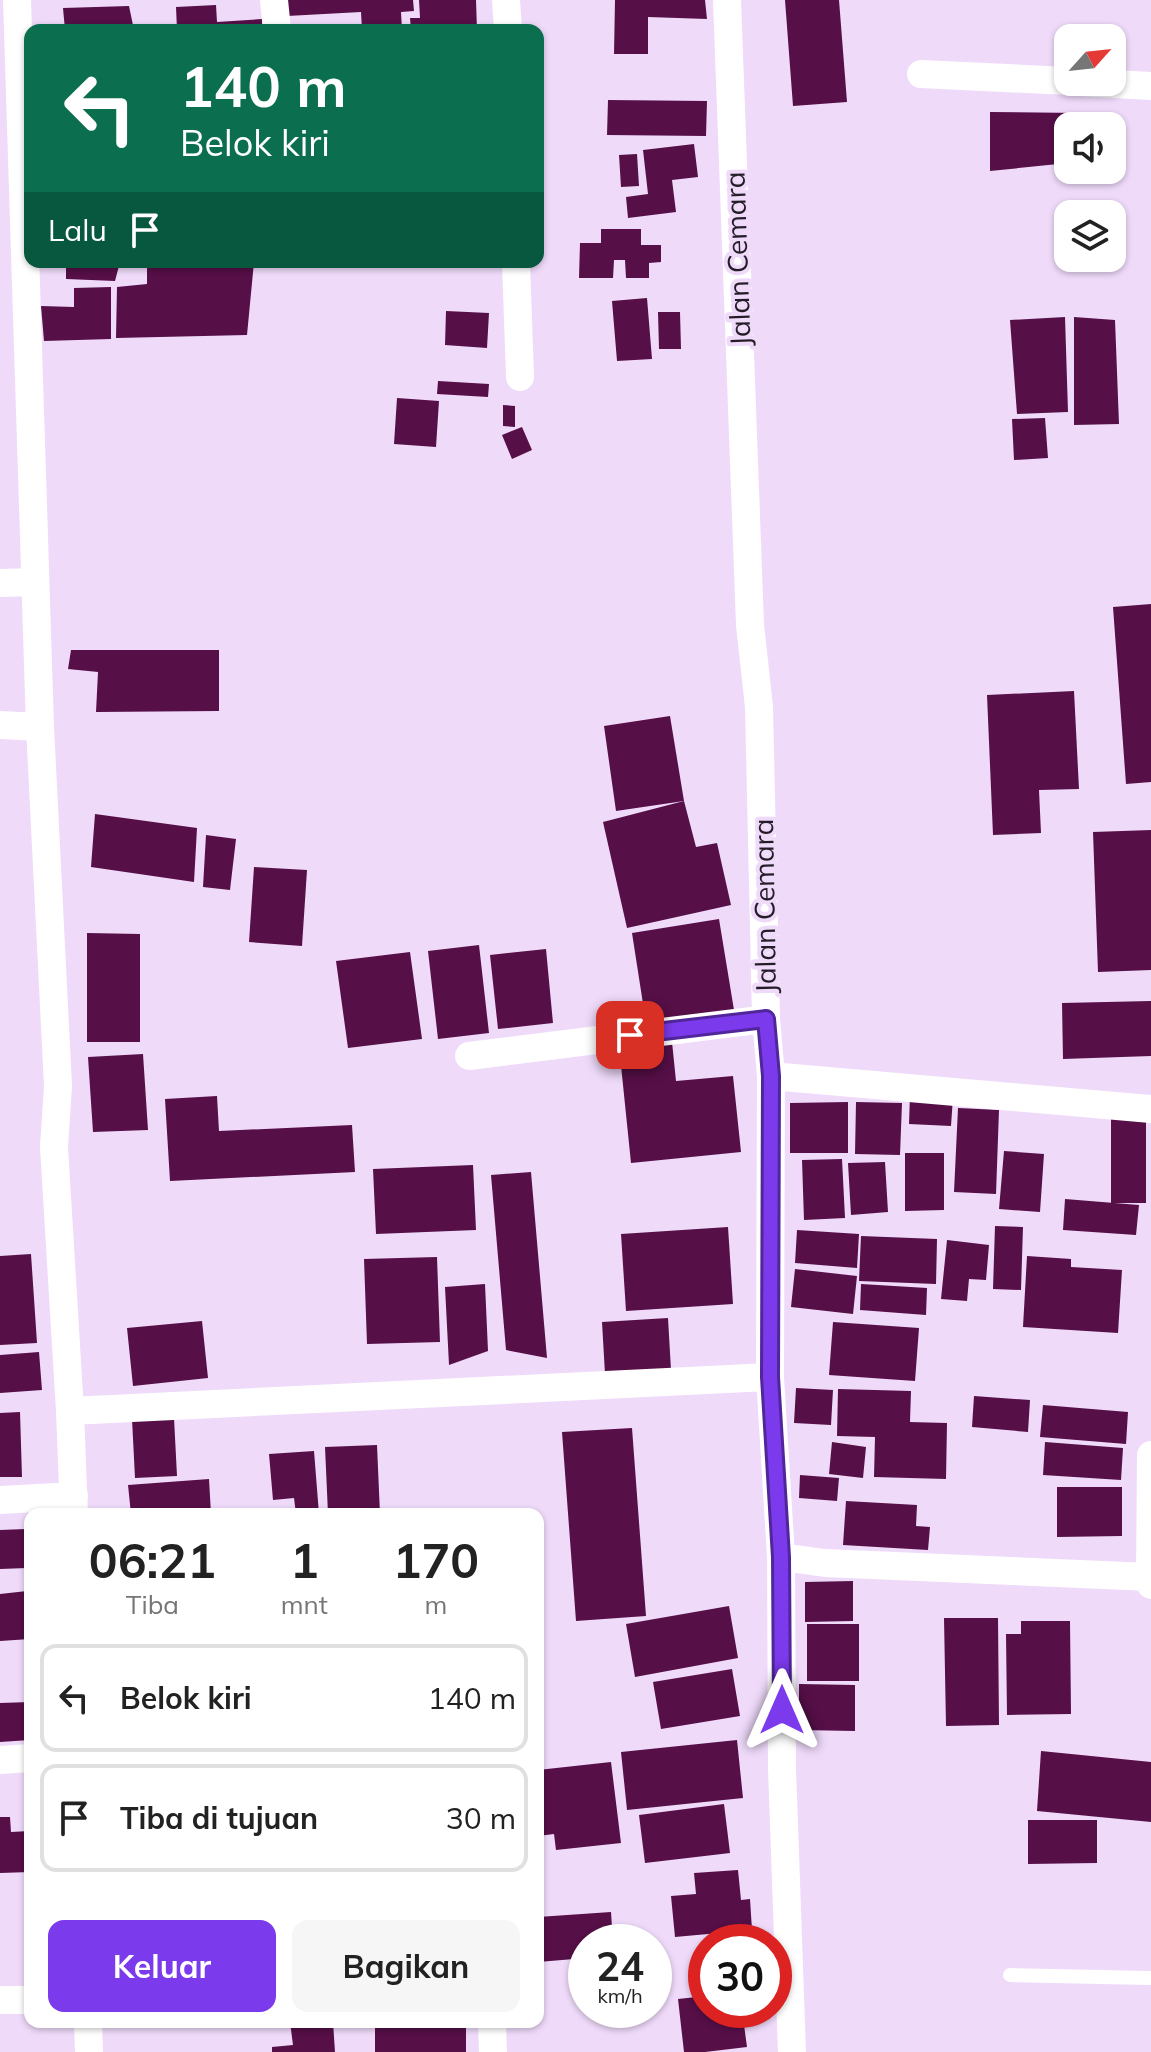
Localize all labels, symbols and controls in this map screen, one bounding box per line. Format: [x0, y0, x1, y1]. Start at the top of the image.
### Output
north arrow [1054, 24, 1126, 96]
map controls [1054, 24, 1126, 272]
text: 140 m [180, 51, 347, 121]
icon: left [48, 56, 152, 160]
button: sound [1054, 112, 1126, 184]
text: Belok kiri [180, 120, 330, 165]
street label: Jalan Cemara [716, 171, 758, 347]
button: layers [1054, 200, 1126, 272]
icon: arrive [123, 208, 167, 252]
text: Lalu [48, 211, 107, 249]
street label: Jalan Cemara [745, 818, 783, 994]
pin [596, 1001, 664, 1069]
icon: arrive [608, 1013, 652, 1057]
text: 06:21 [89, 1530, 216, 1590]
text: 1 [290, 1530, 319, 1590]
text: 170 [393, 1530, 479, 1590]
text: Tiba [126, 1588, 179, 1621]
text: mnt [281, 1588, 328, 1621]
text: m [425, 1588, 447, 1621]
position arrow [740, 1668, 824, 1752]
icon: left [52, 1676, 96, 1720]
text: Belok kiri [120, 1679, 252, 1717]
text: 140 m [428, 1679, 516, 1717]
icon: arrive [52, 1796, 96, 1840]
text: Tiba di tujuan [120, 1799, 318, 1837]
text: 30 m [446, 1799, 516, 1837]
button: Keluar [48, 1920, 276, 2012]
button: Bagikan [292, 1920, 520, 2012]
speed limit sign: 30 [688, 1924, 792, 2028]
text: 24 [596, 1941, 644, 1991]
text: km/h [597, 1983, 643, 2008]

